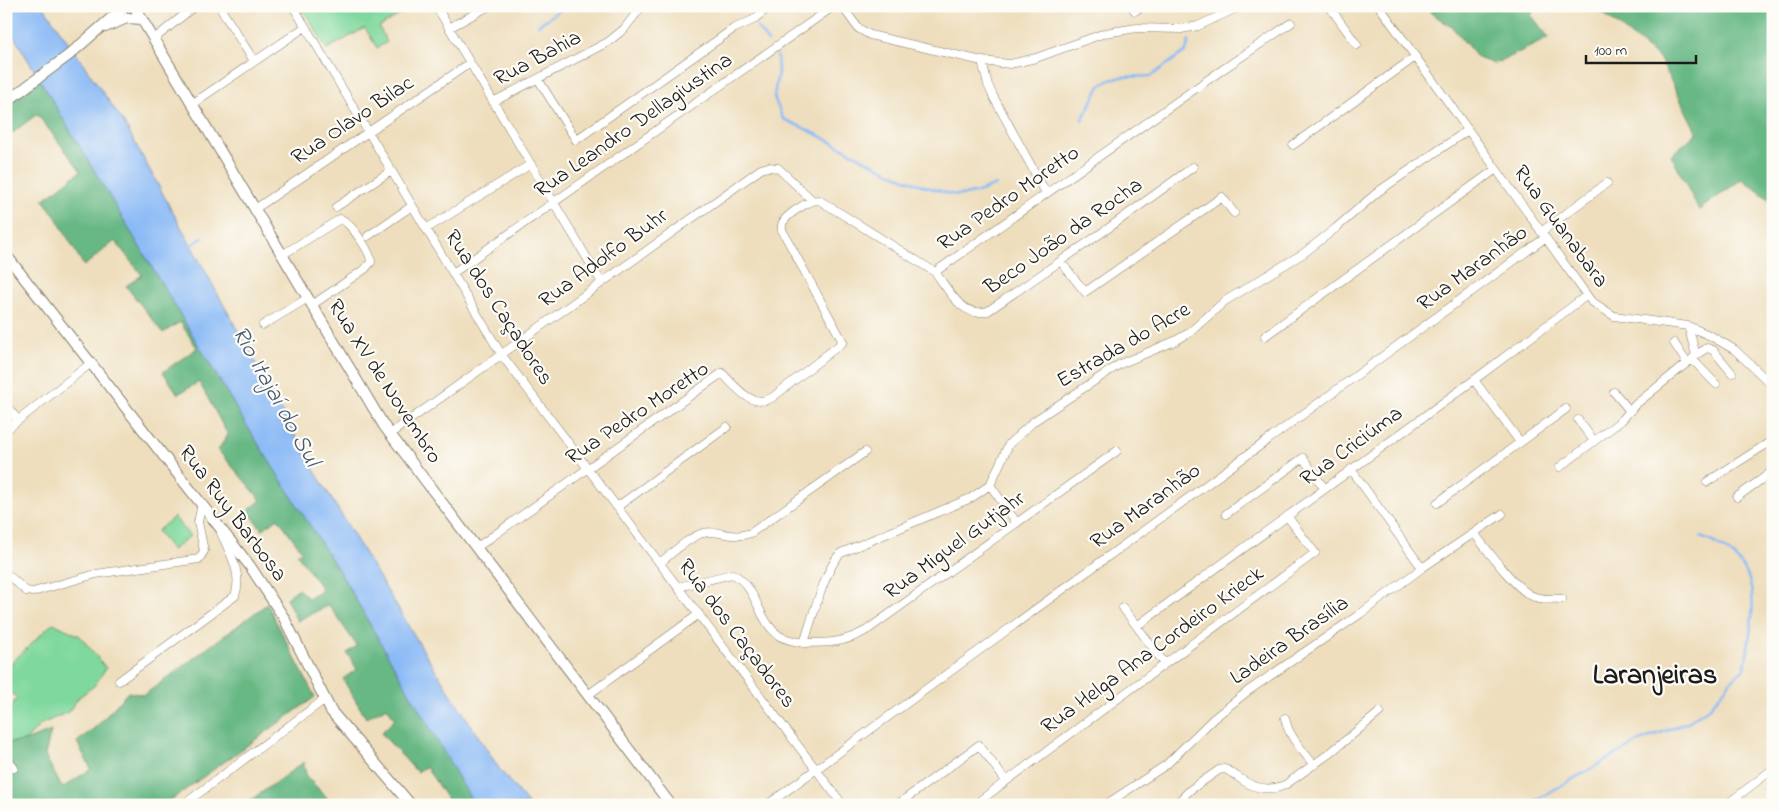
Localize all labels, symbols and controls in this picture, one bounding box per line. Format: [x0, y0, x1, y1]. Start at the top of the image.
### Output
street label: Rua Bahia [489, 23, 587, 95]
scale bar [1586, 32, 1696, 64]
text: 100 m [1594, 40, 1627, 62]
street label: Rua Leandro Dellagiustina [528, 45, 740, 208]
street label: Rua Olavo Bilac [285, 68, 421, 174]
street label: Rua Pedro Moretto [931, 138, 1087, 260]
street label: Rua Guanabara [1504, 159, 1616, 295]
street label: Beco João da Rocha [977, 170, 1150, 304]
street label: Rua Adolfo Buhr [533, 201, 675, 317]
street label: Rua Maranhão [1411, 218, 1535, 320]
street label: Rua dos Caçadores [436, 224, 560, 392]
street label: Rua XV de Novembro [319, 293, 449, 471]
street label: Estrada do Acre [1051, 295, 1197, 397]
water label: Rio Itajaí do Sul [222, 320, 330, 476]
street label: Rua Pedro Moretto [560, 354, 716, 474]
street label: Rua Criciúma [1294, 399, 1410, 495]
street label: Rua Ruy Barbosa [169, 439, 294, 590]
street label: Rua Maranhão [1084, 456, 1208, 558]
street label: Rua Miguel Gutjahr [878, 484, 1033, 609]
street label: Rua dos Caçadores [669, 553, 803, 715]
street label: Rua Helga Ana Cordeiro Krieck [1035, 559, 1272, 744]
street label: Ladeira Brasília [1224, 588, 1356, 694]
district label: Laranjeiras [1593, 656, 1717, 697]

